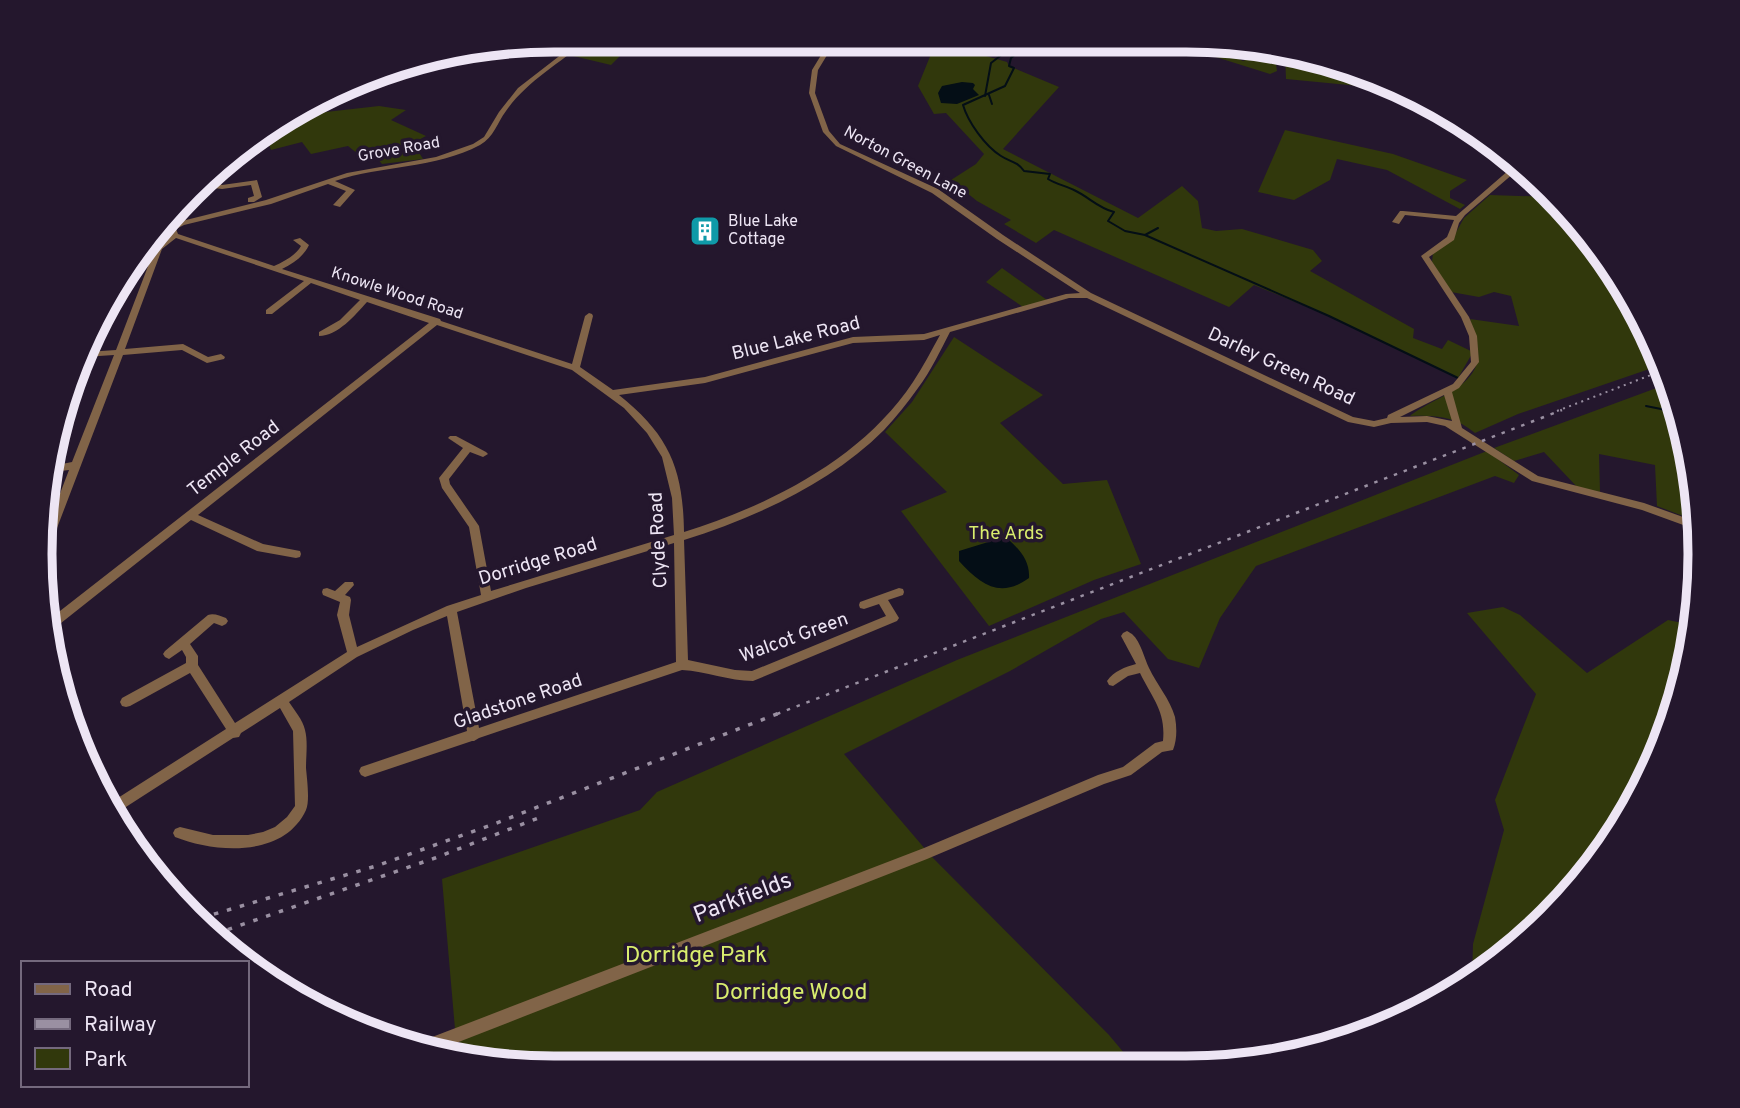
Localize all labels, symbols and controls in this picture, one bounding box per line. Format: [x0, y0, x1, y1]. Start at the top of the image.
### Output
street label: Norton Green Lane [840, 122, 970, 204]
street label: Grove Road [356, 133, 442, 167]
place label: Blue Lake Cottage [728, 212, 798, 250]
building icon: Blue Lake Cottage [688, 214, 722, 248]
street label: Knowle Wood Road [329, 263, 465, 325]
street label: Blue Lake Road [729, 311, 863, 367]
street label: Darley Green Road [1204, 322, 1358, 412]
street label: Temple Road [183, 416, 285, 502]
street label: Clyde Road [644, 491, 674, 589]
park label: The Ards [968, 522, 1044, 546]
street label: Dorridge Road [476, 533, 600, 591]
street label: Walcot Green [736, 607, 852, 669]
street label: Gladstone Road [450, 669, 586, 735]
street label: Parkfields [690, 867, 796, 931]
park label: Dorridge Park [625, 942, 767, 971]
legend [21, 961, 248, 1087]
text: Road [84, 977, 133, 1004]
park label: Dorridge Wood [715, 979, 867, 1008]
text: Railway [84, 1012, 157, 1039]
text: Park [84, 1047, 127, 1074]

